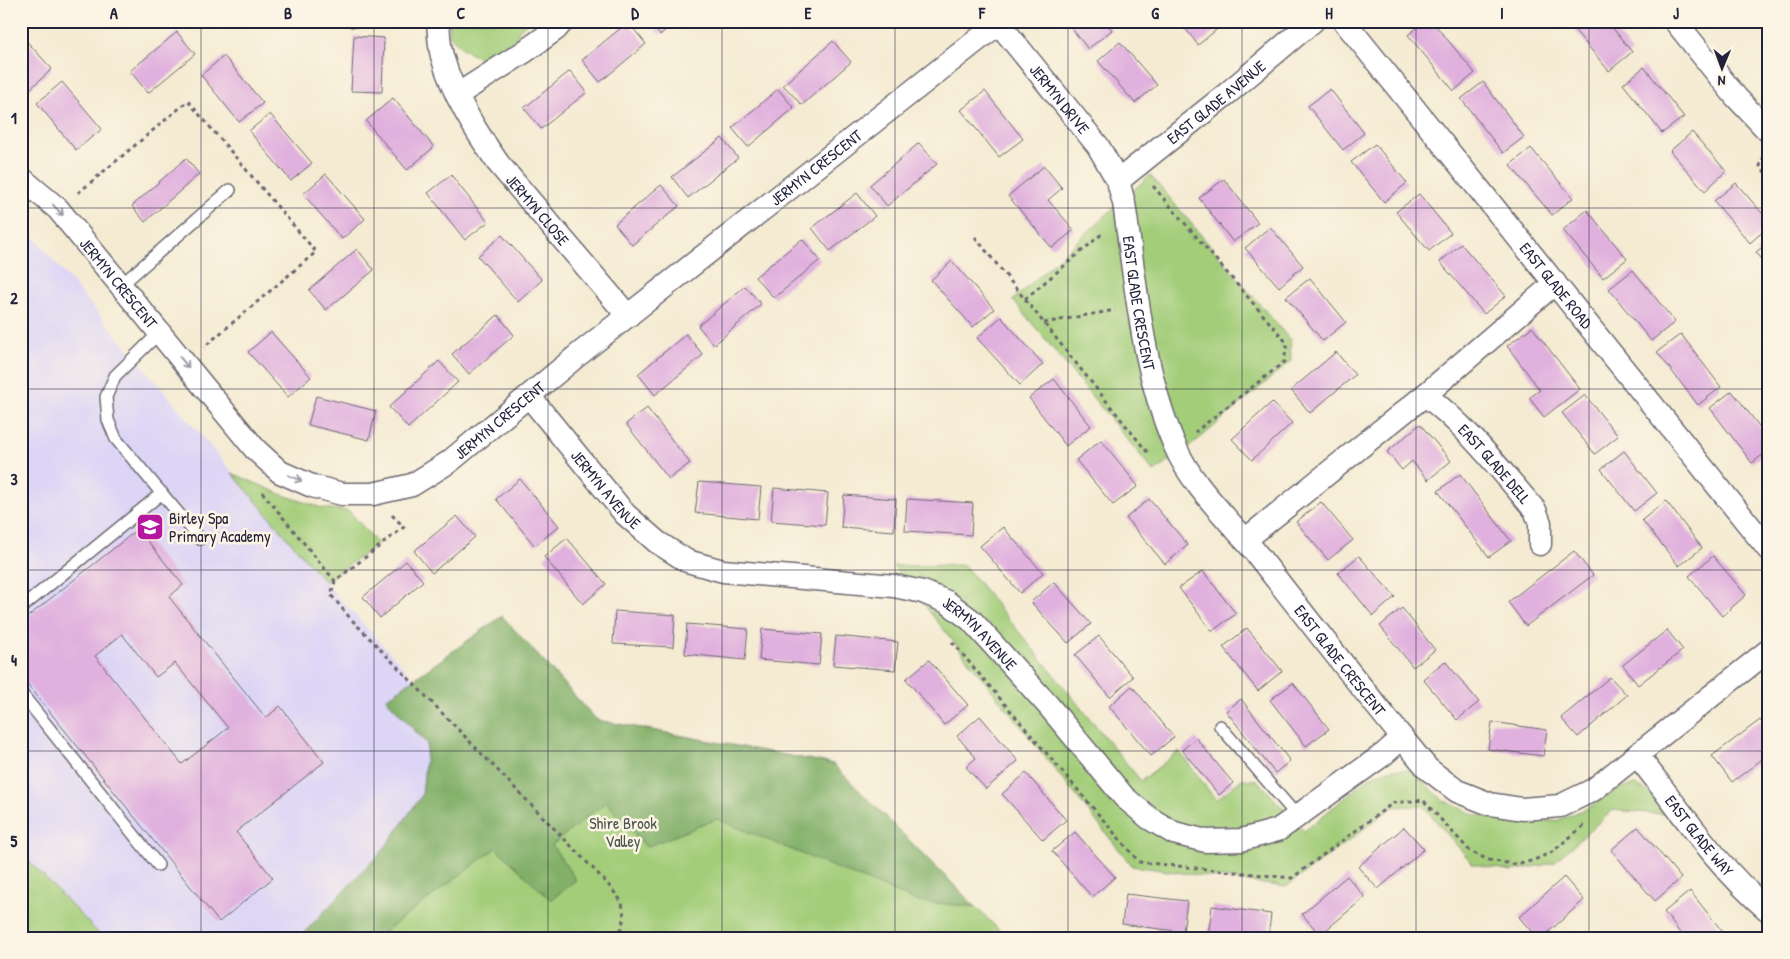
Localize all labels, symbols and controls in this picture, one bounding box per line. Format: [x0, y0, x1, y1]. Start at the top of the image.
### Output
text: A [110, 2, 118, 24]
text: B [284, 2, 292, 24]
text: C [457, 2, 466, 24]
text: D [631, 2, 639, 24]
text: E [804, 2, 812, 24]
text: F [978, 2, 986, 24]
text: G [1151, 2, 1159, 24]
text: H [1325, 2, 1333, 24]
text: I [1500, 2, 1504, 24]
text: J [1673, 2, 1679, 24]
north arrow [1698, 42, 1748, 92]
street label: EAST GLADE AVENUE [1162, 55, 1270, 149]
street label: JERMYN DRIVE [1025, 59, 1095, 138]
text: N [1717, 72, 1726, 91]
text: 1 [11, 107, 17, 129]
street label: JERMYN CRESCENT [765, 124, 867, 210]
street label: JERMYN CLOSE [501, 169, 574, 250]
one-way arrow [51, 204, 64, 216]
street label: JERMYN CRESCENT [75, 233, 163, 333]
street label: EAST GLADE CRESCENT [1118, 235, 1161, 373]
street label: EAST GLADE ROAD [1515, 238, 1598, 333]
text: 2 [10, 287, 18, 309]
one-way arrow [178, 355, 189, 368]
street label: JERMYN CRESCENT [450, 376, 550, 464]
street label: EAST GLADE DELL [1453, 419, 1536, 508]
street label: JERMYN AVENUE [566, 445, 645, 534]
text: 3 [10, 468, 18, 490]
one-way arrow [287, 474, 302, 484]
place label: Birley Spa Primary Academy [169, 507, 271, 547]
school or university icon: Birley Spa Primary Academy [135, 512, 165, 542]
street label: JERMYN AVENUE [940, 591, 1022, 675]
street label: EAST GLADE CRESCENT [1289, 600, 1391, 721]
text: 4 [11, 649, 17, 671]
street label: EAST GLADE WAY [1660, 790, 1739, 881]
park label: Shire Brook Valley [589, 812, 657, 852]
text: 5 [11, 830, 18, 852]

